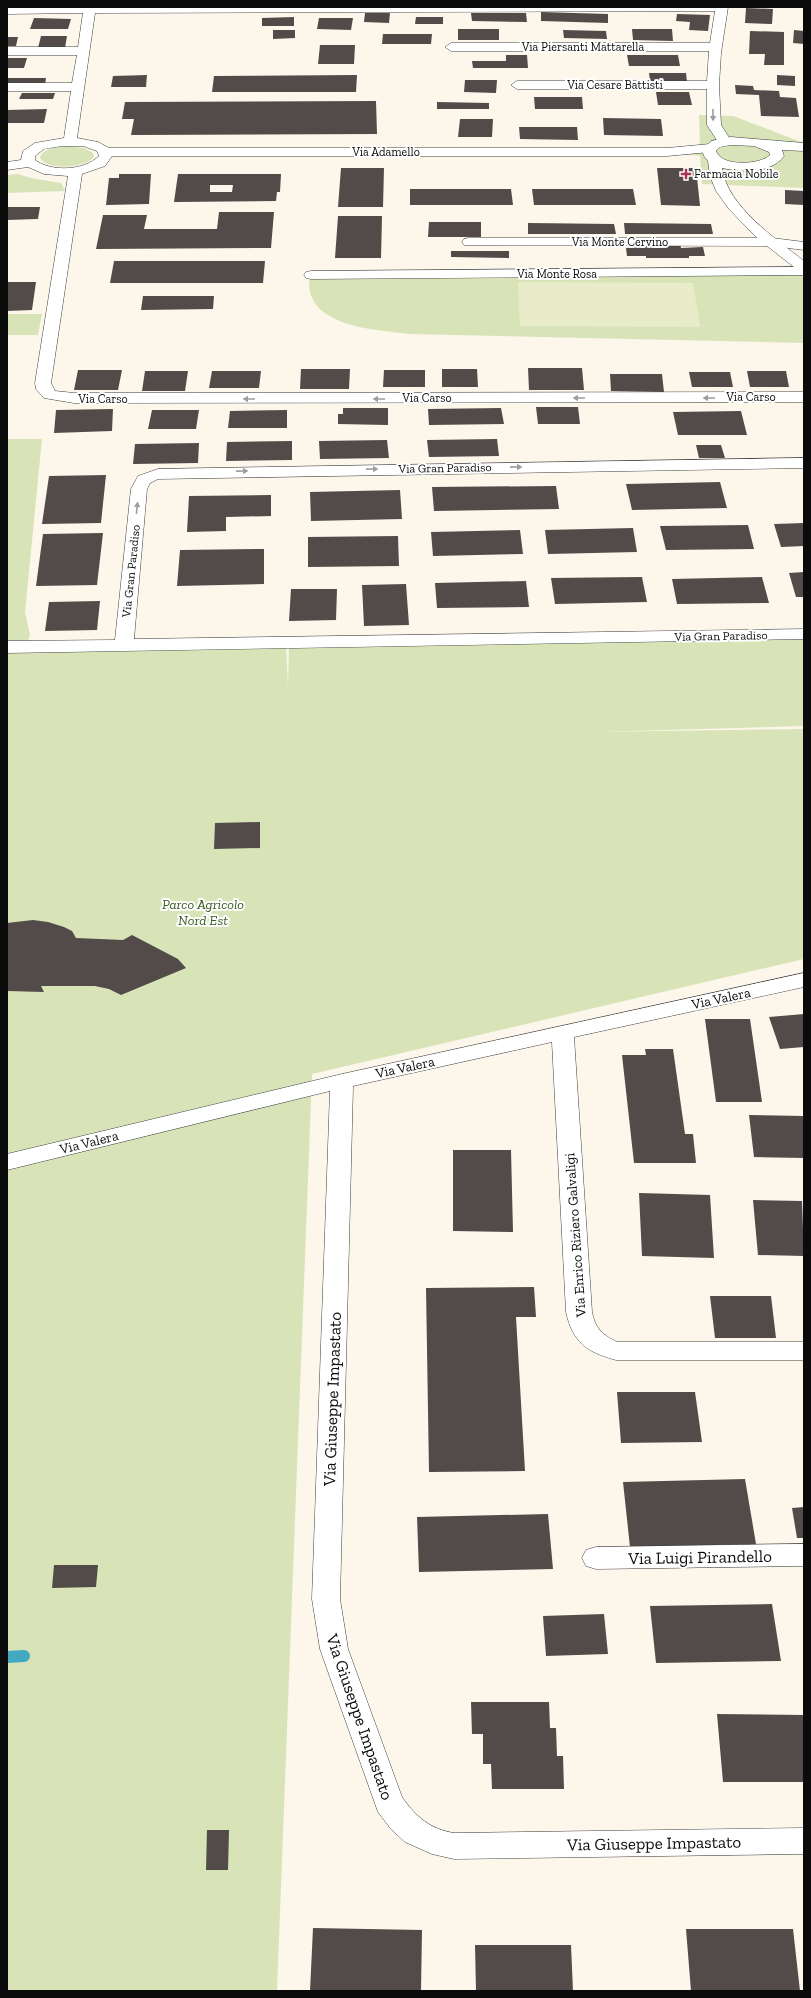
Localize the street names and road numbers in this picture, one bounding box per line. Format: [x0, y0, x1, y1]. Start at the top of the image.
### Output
street label: Via Piersanti Mattarella [521, 40, 645, 54]
street label: Via Cesare Battisti [566, 78, 663, 92]
street label: Via Adamello [351, 145, 420, 159]
street label: Via Monte Cervino [571, 235, 668, 249]
street label: Via Monte Rosa [516, 267, 597, 281]
street label: Via Carso [725, 390, 776, 404]
street label: Via Carso [401, 391, 452, 405]
street label: Via Carso [77, 392, 128, 406]
street label: Via Gran Paradiso [397, 460, 492, 476]
street label: Via Gran Paradiso [119, 524, 143, 619]
street label: Via Gran Paradiso [673, 628, 768, 644]
street label: Via Valera [689, 984, 752, 1013]
street label: Via Valera [373, 1053, 436, 1082]
street label: Via Valera [57, 1127, 121, 1158]
street label: Via Enrico Riziero Galvaligi [561, 1152, 590, 1319]
street label: Via Giuseppe Impastato [319, 1311, 345, 1487]
street label: Via Luigi Pirandello [627, 1546, 772, 1568]
street label: Via Giuseppe Impastato [322, 1630, 398, 1803]
street label: Via Giuseppe Impastato [566, 1831, 742, 1855]

